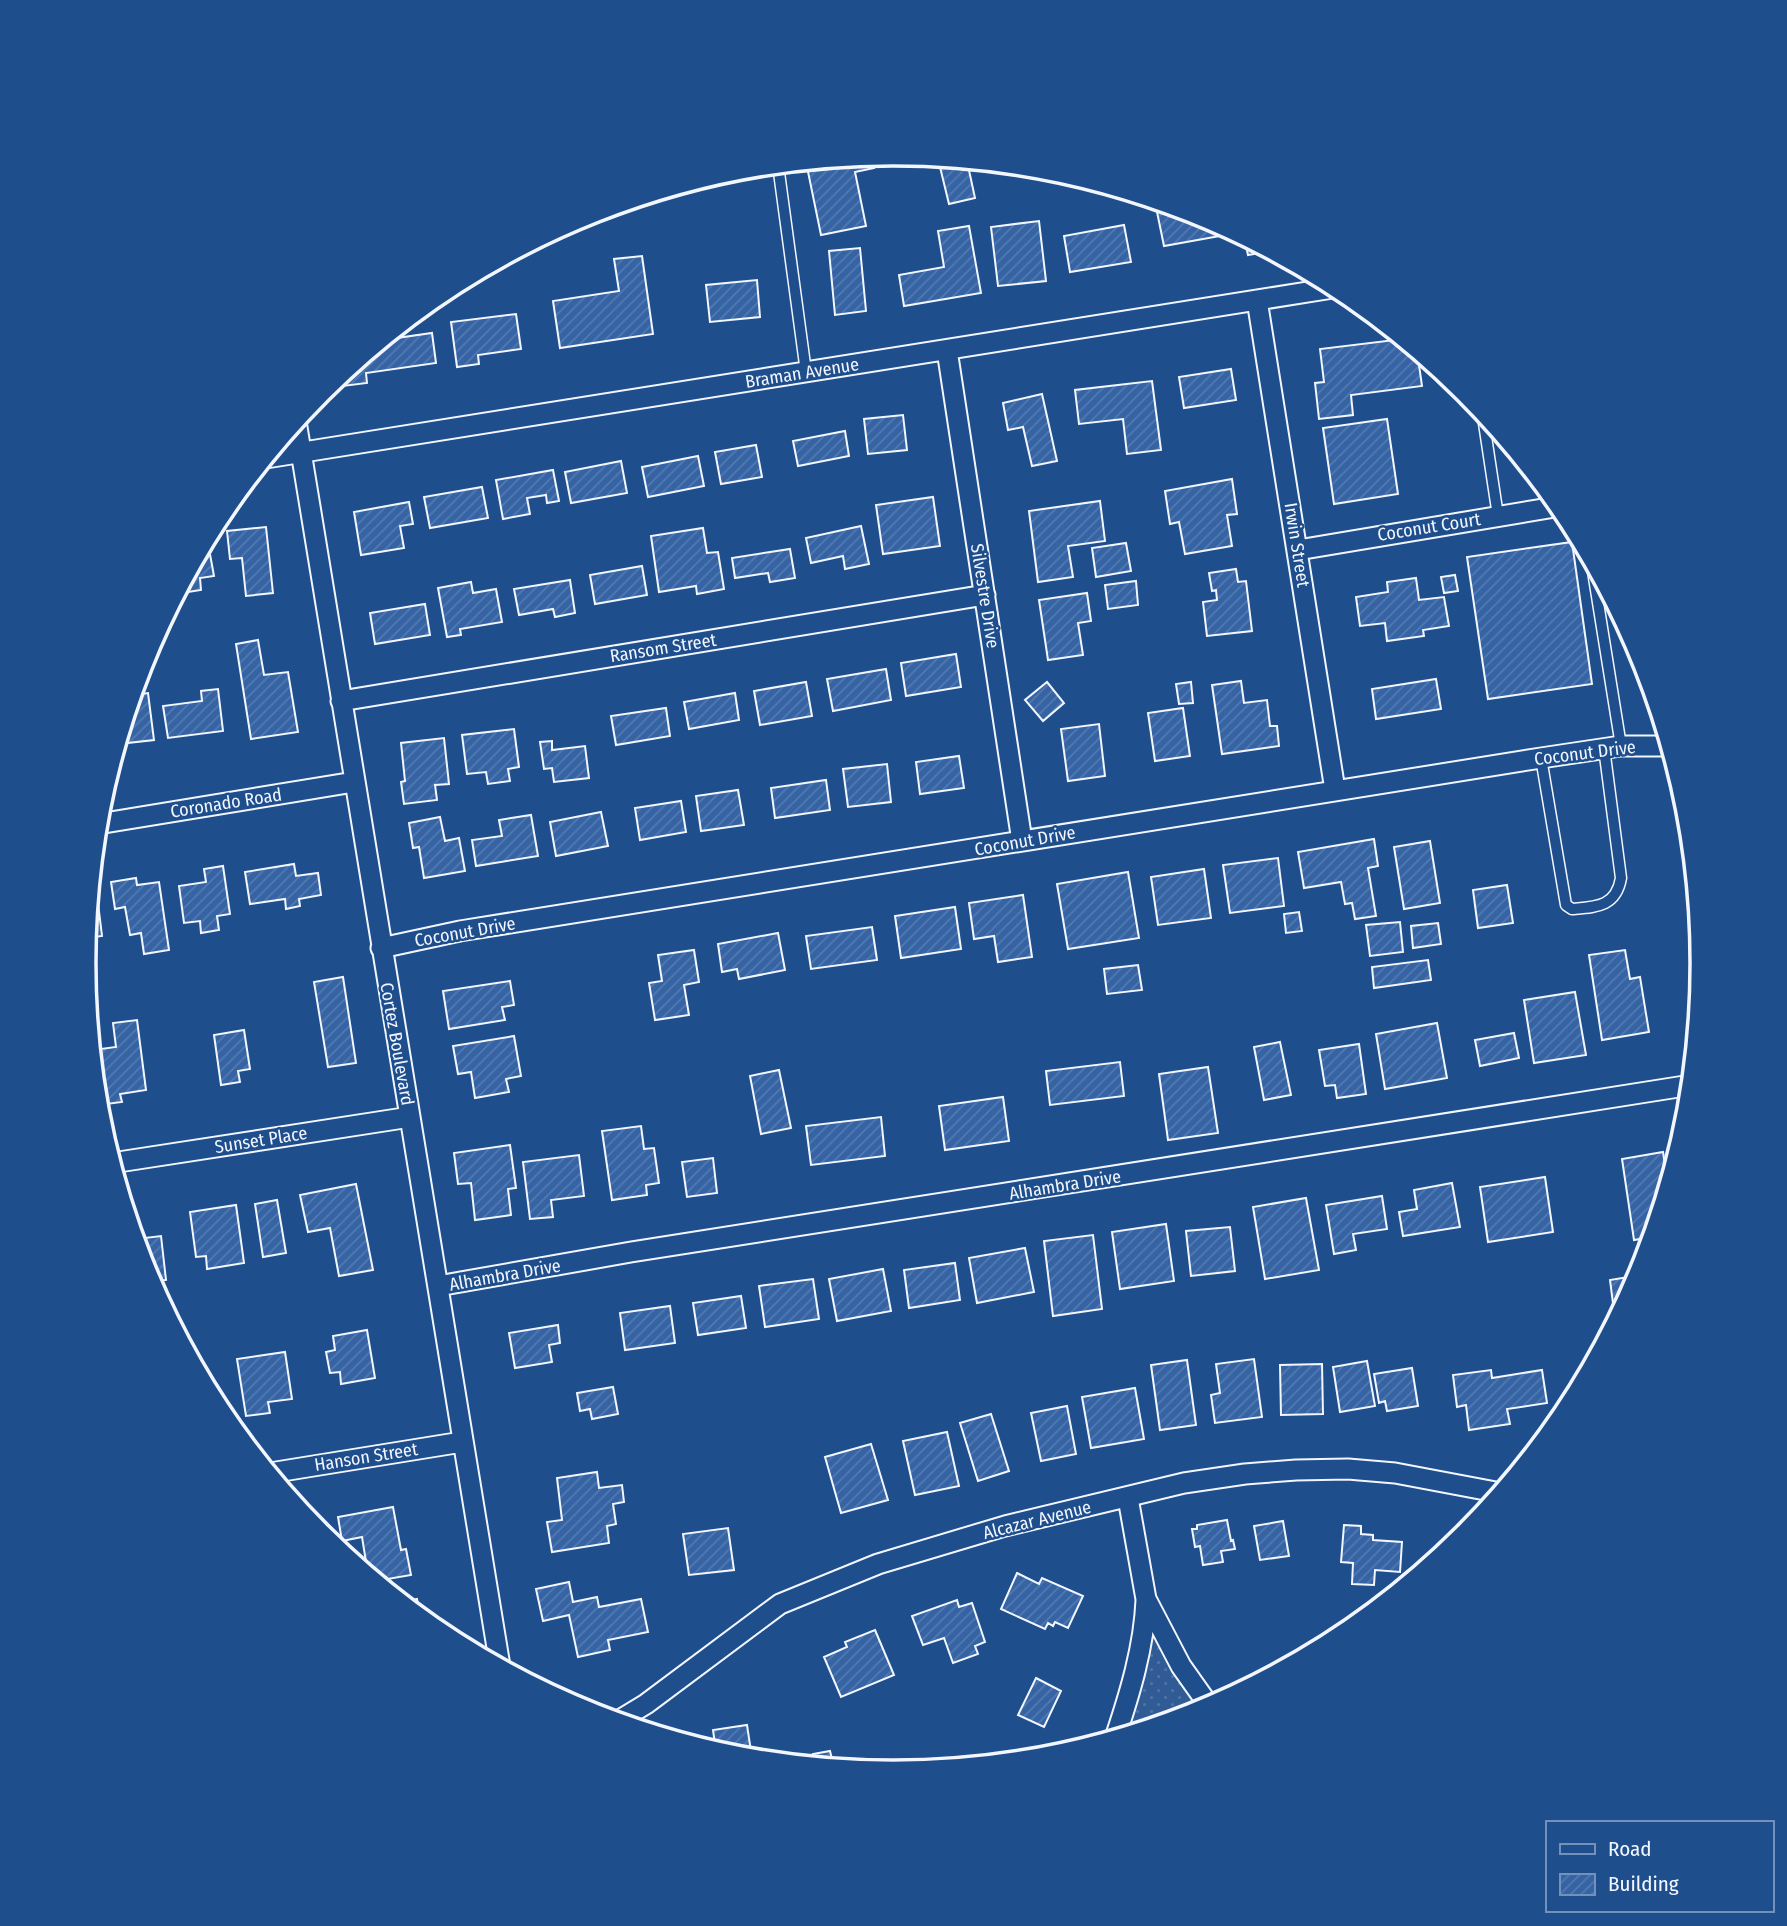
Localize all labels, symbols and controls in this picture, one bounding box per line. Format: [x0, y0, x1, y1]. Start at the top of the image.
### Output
street label: Braman Avenue [744, 353, 861, 393]
street label: Irwin Street [1279, 501, 1315, 589]
street label: Coconut Court [1376, 508, 1482, 546]
street label: Silvestre Drive [966, 542, 1004, 650]
street label: Ransom Street [608, 629, 718, 667]
street label: Coconut Drive [1533, 736, 1637, 770]
street label: Coronado Road [169, 783, 283, 823]
street label: Coconut Drive [973, 821, 1077, 861]
street label: Coconut Drive [413, 912, 517, 952]
street label: Cortez Boulevard [375, 981, 419, 1107]
street label: Sunset Place [213, 1122, 309, 1158]
street label: Alhambra Drive [1008, 1165, 1123, 1205]
street label: Alhambra Drive [448, 1254, 563, 1296]
street label: Hanson Street [313, 1438, 419, 1476]
street label: Alcazar Avenue [981, 1496, 1094, 1544]
legend [1546, 1821, 1773, 1912]
text: Road [1608, 1836, 1652, 1862]
text: Building [1608, 1871, 1679, 1897]

